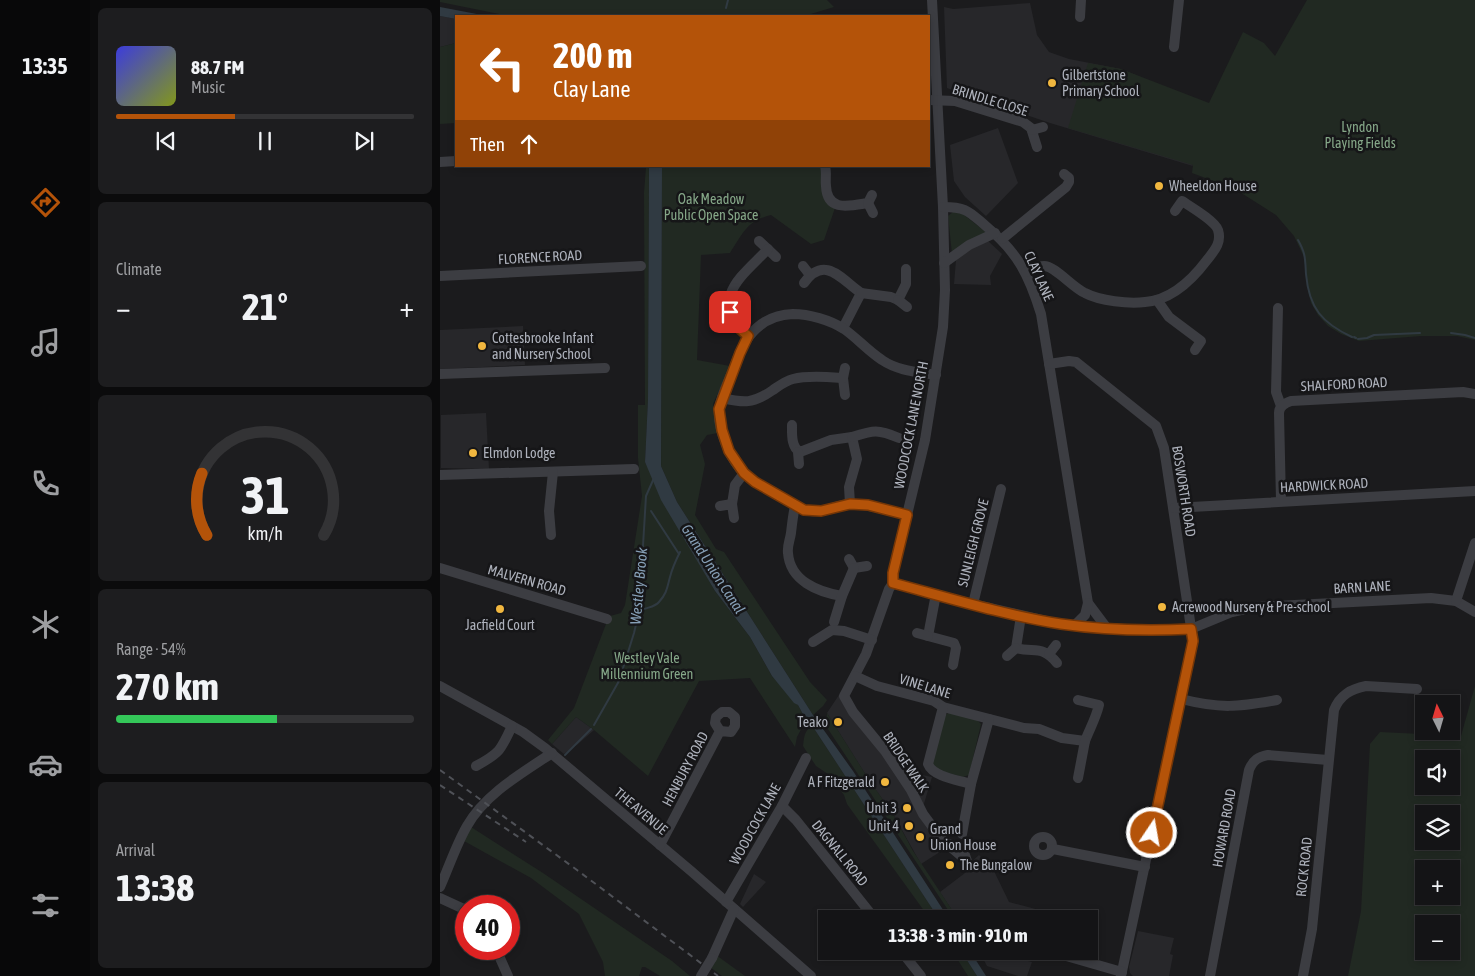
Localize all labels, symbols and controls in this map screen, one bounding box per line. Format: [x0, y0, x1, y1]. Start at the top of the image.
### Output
icon: left [470, 35, 535, 100]
text: 200 m [553, 35, 632, 75]
text: 13:35 [22, 53, 68, 79]
text: 88.7 FM [191, 56, 244, 78]
place label: Gilbertstone Primary School [1062, 67, 1140, 99]
text: Clay Lane [553, 76, 630, 102]
marker: Gilbertstone Primary School [1046, 77, 1058, 89]
text: Music [191, 78, 225, 96]
street label: BRINDLE CLOSE [950, 81, 1030, 119]
park label: Lyndon Playing Fields [1324, 119, 1396, 151]
icon: previous [152, 127, 180, 155]
icon: pause [251, 127, 279, 155]
icon: next [350, 127, 378, 155]
icon: ahead [515, 130, 543, 158]
text: Then [470, 133, 505, 155]
place label: Wheeldon House [1169, 178, 1257, 194]
marker: Wheeldon House [1153, 180, 1165, 192]
icon: directions [28, 185, 63, 220]
park label: Oak Meadow Public Open Space [664, 191, 758, 223]
street label: FLORENCE ROAD [498, 247, 583, 267]
street label: CLAY LANE [1021, 249, 1057, 303]
text: Climate [116, 260, 162, 278]
text: 21° [242, 285, 288, 328]
text: − [116, 291, 131, 323]
text: + [399, 291, 414, 323]
pin [709, 291, 751, 333]
icon: arrive [716, 298, 744, 326]
icon: music [28, 325, 63, 360]
place label: Cottesbrooke Infant and Nursery School [492, 330, 594, 362]
marker: Cottesbrooke Infant and Nursery School [476, 340, 488, 352]
street label: WOODCOCK LANE NORTH [891, 360, 931, 490]
street label: SHALFORD ROAD [1300, 374, 1388, 394]
street label: BOSWORTH ROAD [1169, 444, 1199, 538]
place label: Elmdon Lodge [483, 445, 555, 461]
marker: Elmdon Lodge [467, 447, 479, 459]
text: 31 [241, 465, 289, 525]
icon: phone [28, 466, 63, 501]
street label: HARDWICK ROAD [1280, 475, 1369, 495]
street label: SUNLEIGH GROVE [954, 497, 992, 589]
water label: Grand Union Canal [678, 521, 749, 617]
text: km/h [247, 523, 283, 544]
water label: Westley Brook [627, 546, 650, 625]
street label: MALVERN ROAD [486, 561, 568, 599]
street label: BARN LANE [1333, 578, 1391, 596]
place label: Acrewood Nursery & Pre-school [1172, 599, 1331, 615]
marker: Acrewood Nursery & Pre-school [1156, 601, 1168, 613]
marker: Jacfield Court [494, 603, 506, 615]
icon: climate [28, 607, 63, 642]
place label: Jacfield Court [465, 617, 535, 633]
text: Range · 54% [116, 640, 186, 658]
park label: Westley Vale Millennium Green [601, 650, 693, 682]
text: 270 km [116, 665, 219, 708]
street label: VINE LANE [897, 671, 953, 701]
north arrow [1415, 695, 1460, 740]
map controls [1415, 695, 1460, 960]
place label: Teako [797, 714, 828, 730]
marker: Teako [832, 716, 844, 728]
street label: HENBURY ROAD [659, 729, 711, 809]
street label: BRIDGE WALK [880, 729, 932, 795]
icon: car [28, 747, 63, 782]
button: sound [1415, 750, 1460, 795]
place label: A F Fitzgerald [808, 774, 875, 790]
marker: A F Fitzgerald [879, 776, 891, 788]
street label: WOODCOCK LANE [726, 781, 784, 867]
street label: THE AVENUE [611, 784, 671, 838]
street label: HOWARD ROAD [1209, 787, 1239, 868]
place label: Unit 3 [866, 800, 897, 816]
marker: Unit 3 [901, 802, 913, 814]
button: layers [1415, 805, 1460, 850]
position arrow [1125, 806, 1177, 858]
street label: DAGNALL ROAD [809, 817, 871, 889]
place label: Unit 4 [868, 818, 899, 834]
marker: Unit 4 [903, 820, 915, 832]
place label: Grand Union House [930, 821, 996, 853]
marker: Grand Union House [914, 831, 926, 843]
street label: ROCK ROAD [1293, 836, 1315, 898]
text: Arrival [116, 841, 155, 859]
place label: The Bungalow [960, 857, 1032, 873]
marker: The Bungalow [944, 859, 956, 871]
button: + [1415, 860, 1460, 905]
text: 13:38 [116, 866, 194, 909]
icon: filters [28, 888, 63, 923]
speed limit sign: 40 [455, 895, 520, 960]
button: − [1415, 915, 1460, 960]
text: 13:38 · 3 min · 910 m [888, 924, 1028, 946]

